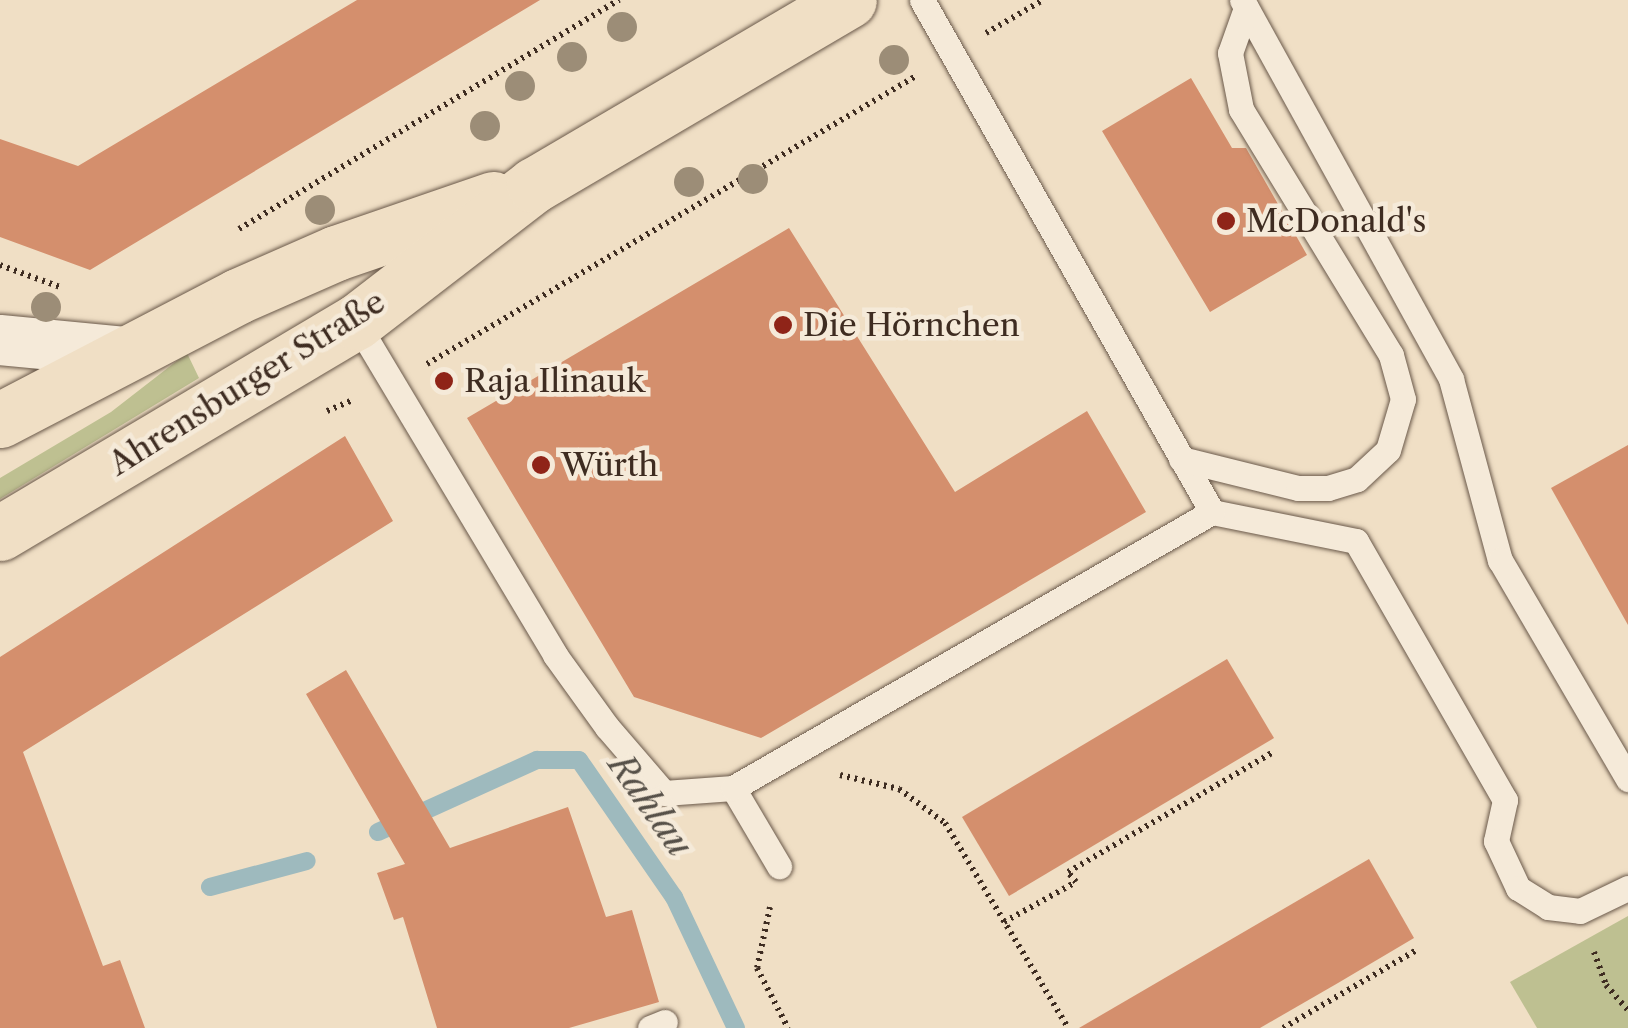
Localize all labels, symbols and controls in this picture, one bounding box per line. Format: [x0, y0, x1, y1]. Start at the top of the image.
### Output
place label: McDonald's [1246, 202, 1426, 240]
marker: McDonald's [1215, 210, 1237, 232]
street label: Ahrensburger Straße [102, 282, 392, 484]
place label: Die Hörnchen [803, 306, 1020, 344]
marker: Die Hörnchen [772, 314, 794, 336]
place label: Raja Ilinauk [464, 362, 645, 400]
marker: Raja Ilinauk [433, 370, 455, 392]
place label: Würth [561, 446, 658, 484]
marker: Würth [530, 454, 552, 476]
water label: Rahlau [600, 746, 700, 864]

